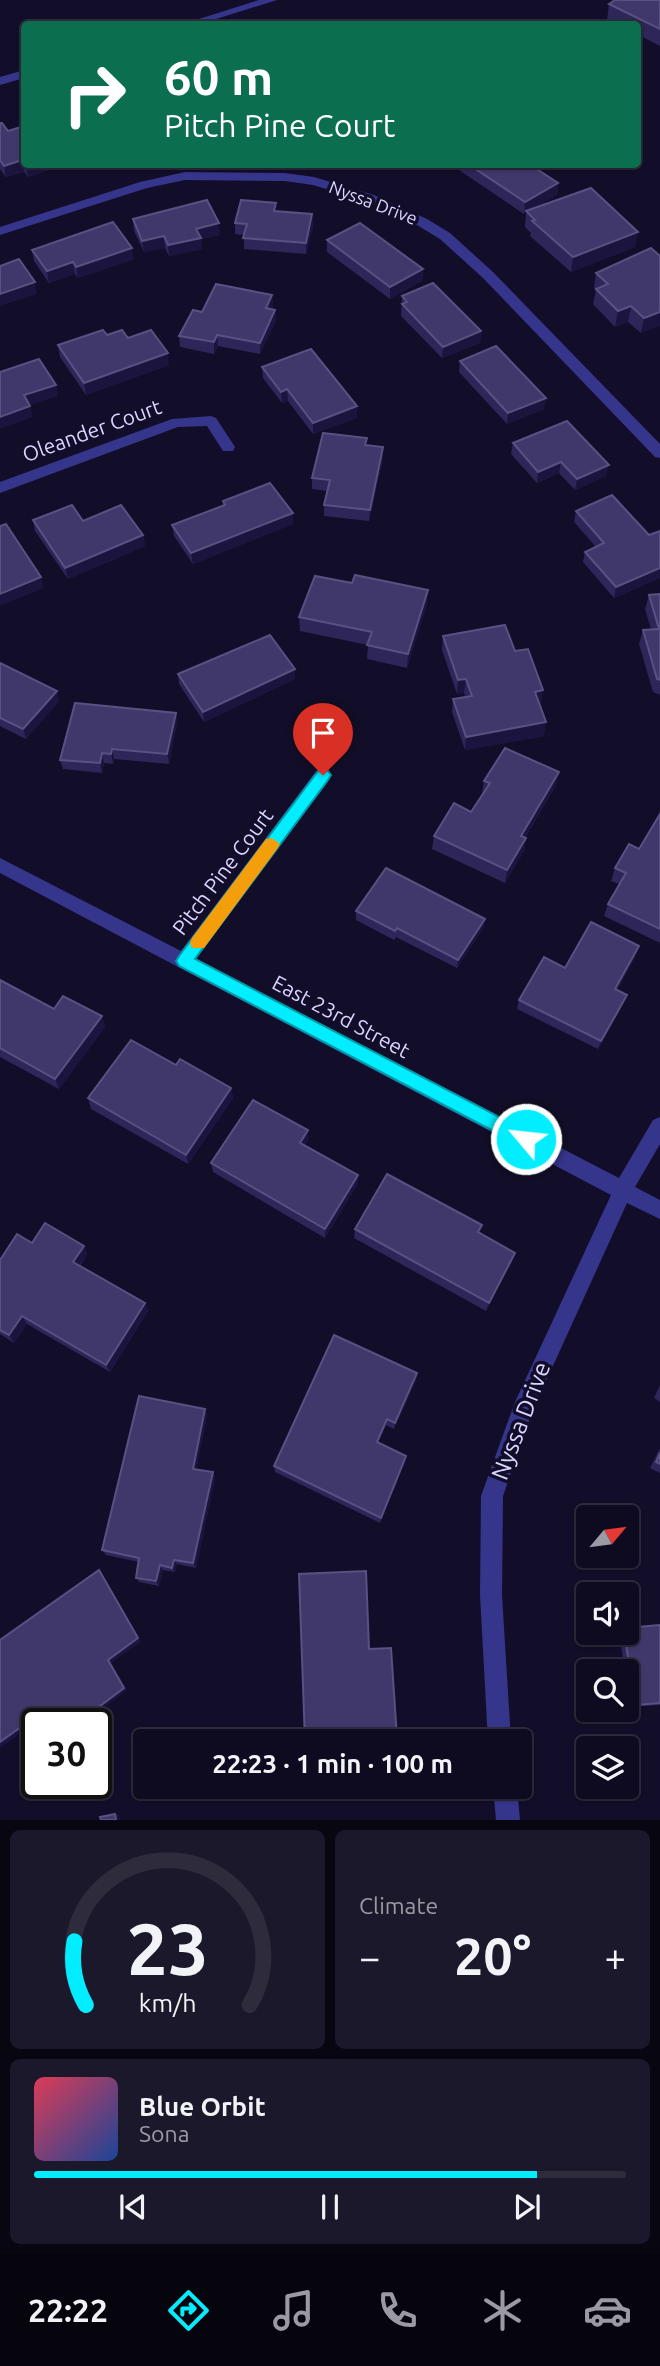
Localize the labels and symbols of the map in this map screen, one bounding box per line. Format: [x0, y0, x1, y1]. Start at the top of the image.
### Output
street label: Nyssa Drive [326, 176, 420, 228]
street label: Oleander Court [19, 394, 164, 466]
pin [293, 703, 353, 775]
street label: Pitch Pine Court [167, 804, 277, 939]
street label: East 23rd Street [269, 970, 414, 1062]
position arrow [489, 1102, 563, 1176]
street label: Nyssa Drive [486, 1358, 555, 1484]
north arrow [576, 1505, 639, 1568]
speed limit sign: 30 [21, 1708, 112, 1799]

